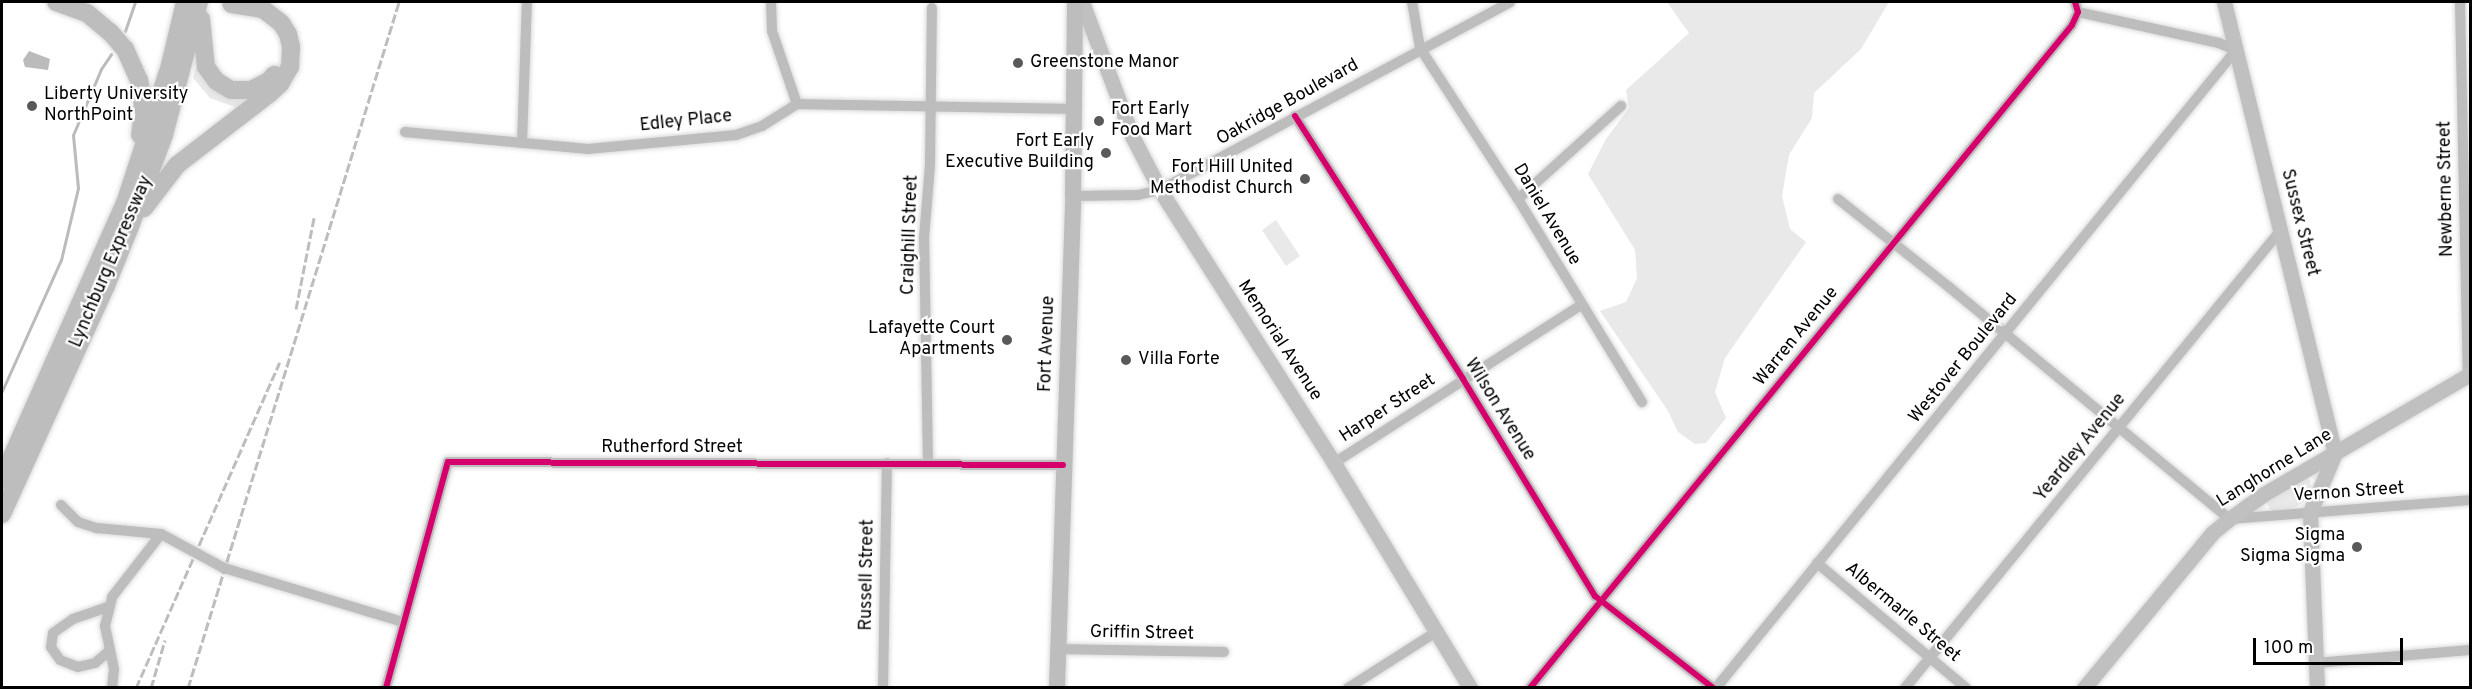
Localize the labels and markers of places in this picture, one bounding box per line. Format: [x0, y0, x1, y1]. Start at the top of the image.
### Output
place label: Greenstone Manor [1030, 52, 1179, 74]
marker: Greenstone Manor [1011, 56, 1025, 70]
place label: Liberty University NorthPoint [44, 85, 188, 128]
marker: Liberty University NorthPoint [25, 99, 39, 113]
place label: Fort Early Food Mart [1111, 100, 1192, 142]
marker: Fort Early Food Mart [1092, 114, 1106, 128]
place label: Fort Early Executive Building [945, 132, 1094, 174]
marker: Fort Early Executive Building [1099, 146, 1113, 160]
place label: Fort Hill United Methodist Church [1150, 158, 1293, 201]
marker: Fort Hill United Methodist Church [1298, 172, 1312, 186]
place label: Lafayette Court Apartments [868, 319, 995, 362]
marker: Lafayette Court Apartments [1000, 333, 1014, 347]
place label: Villa Forte [1138, 349, 1220, 371]
marker: Villa Forte [1119, 353, 1133, 367]
place label: Sigma Sigma Sigma [2240, 526, 2345, 568]
marker: Sigma Sigma Sigma [2350, 540, 2364, 554]

